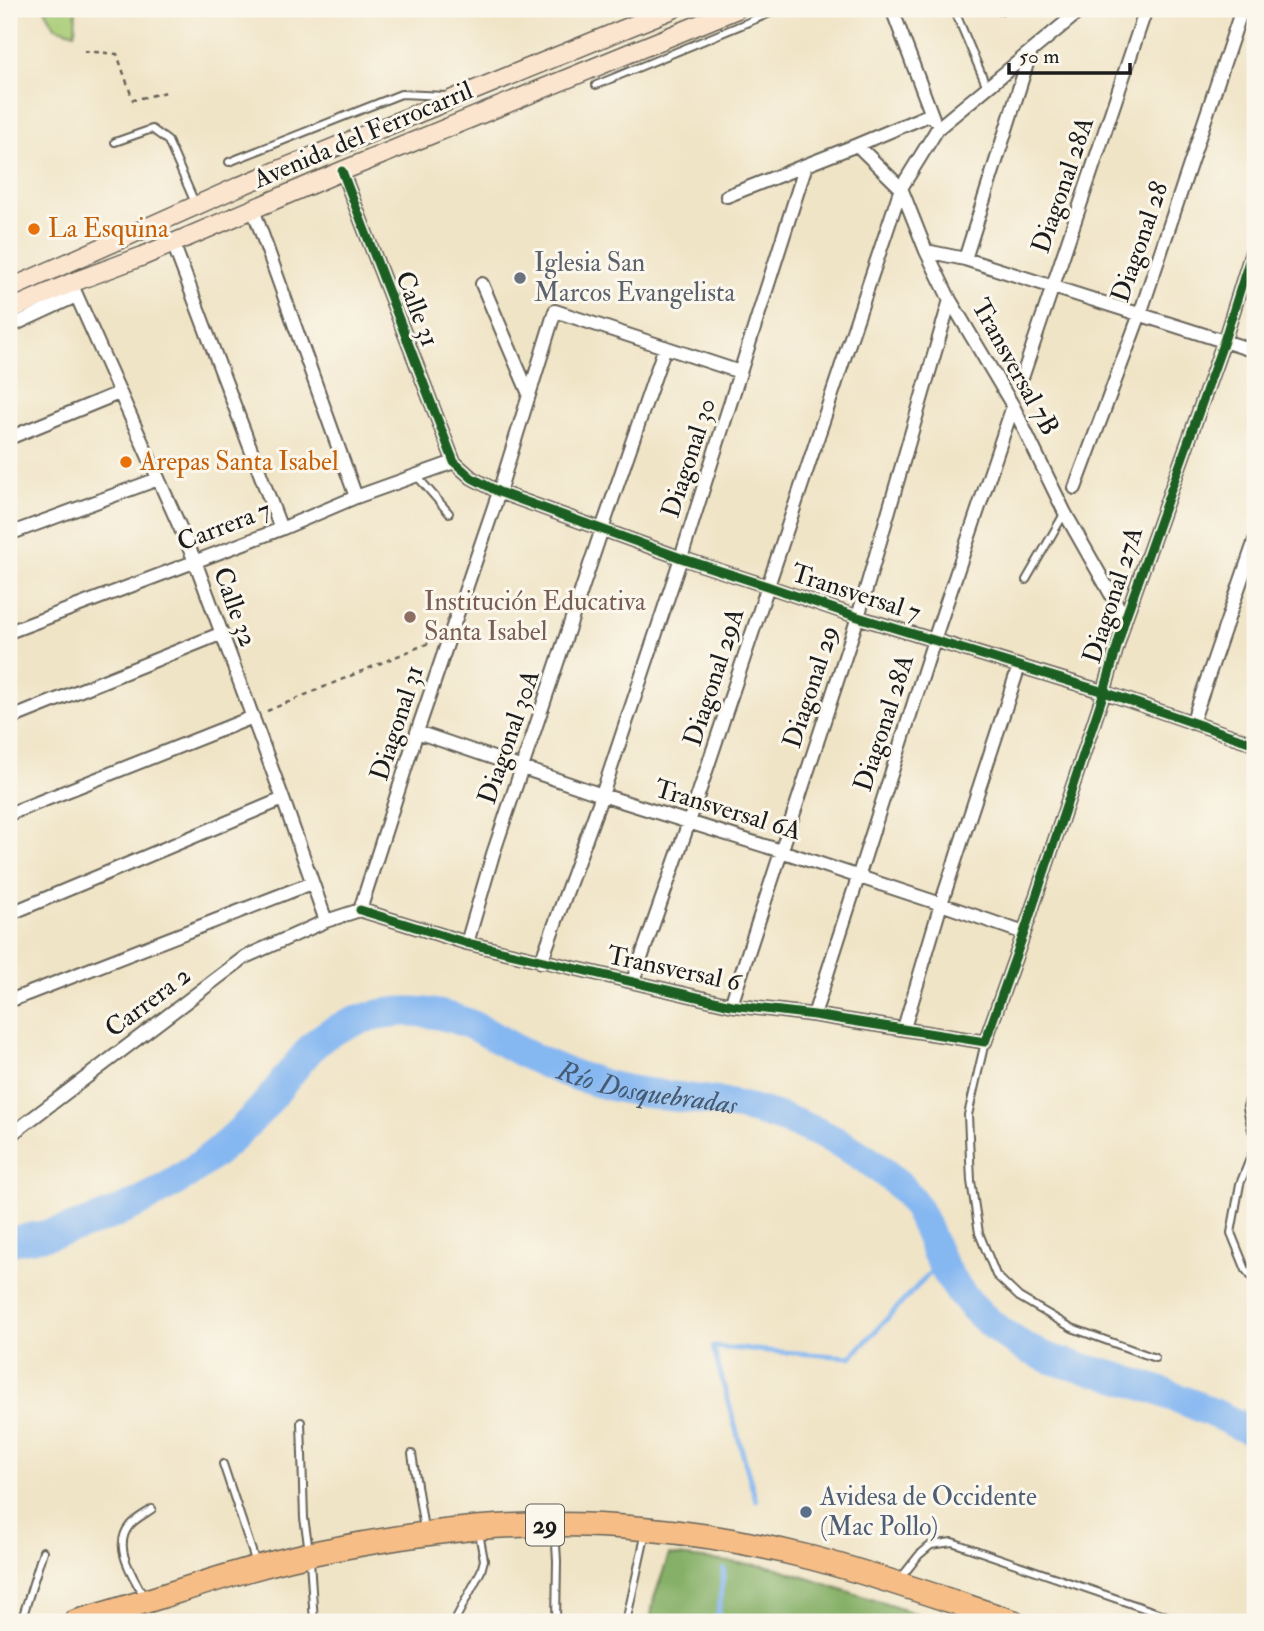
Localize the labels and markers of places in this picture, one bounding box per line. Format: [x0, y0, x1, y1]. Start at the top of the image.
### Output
place label: La Esquina [48, 213, 169, 245]
marker: La Esquina [26, 221, 42, 237]
place label: Iglesia San Marcos Evangelista [534, 247, 736, 309]
marker: Iglesia San Marcos Evangelista [512, 270, 528, 286]
place label: Arepas Santa Isabel [139, 446, 339, 479]
marker: Arepas Santa Isabel [118, 454, 134, 470]
place label: Institución Educativa Santa Isabel [424, 586, 646, 648]
marker: Institución Educativa Santa Isabel [402, 609, 418, 625]
place label: Avidesa de Occidente (Mac Pollo) [819, 1481, 1037, 1543]
marker: Avidesa de Occidente (Mac Pollo) [798, 1504, 814, 1520]

